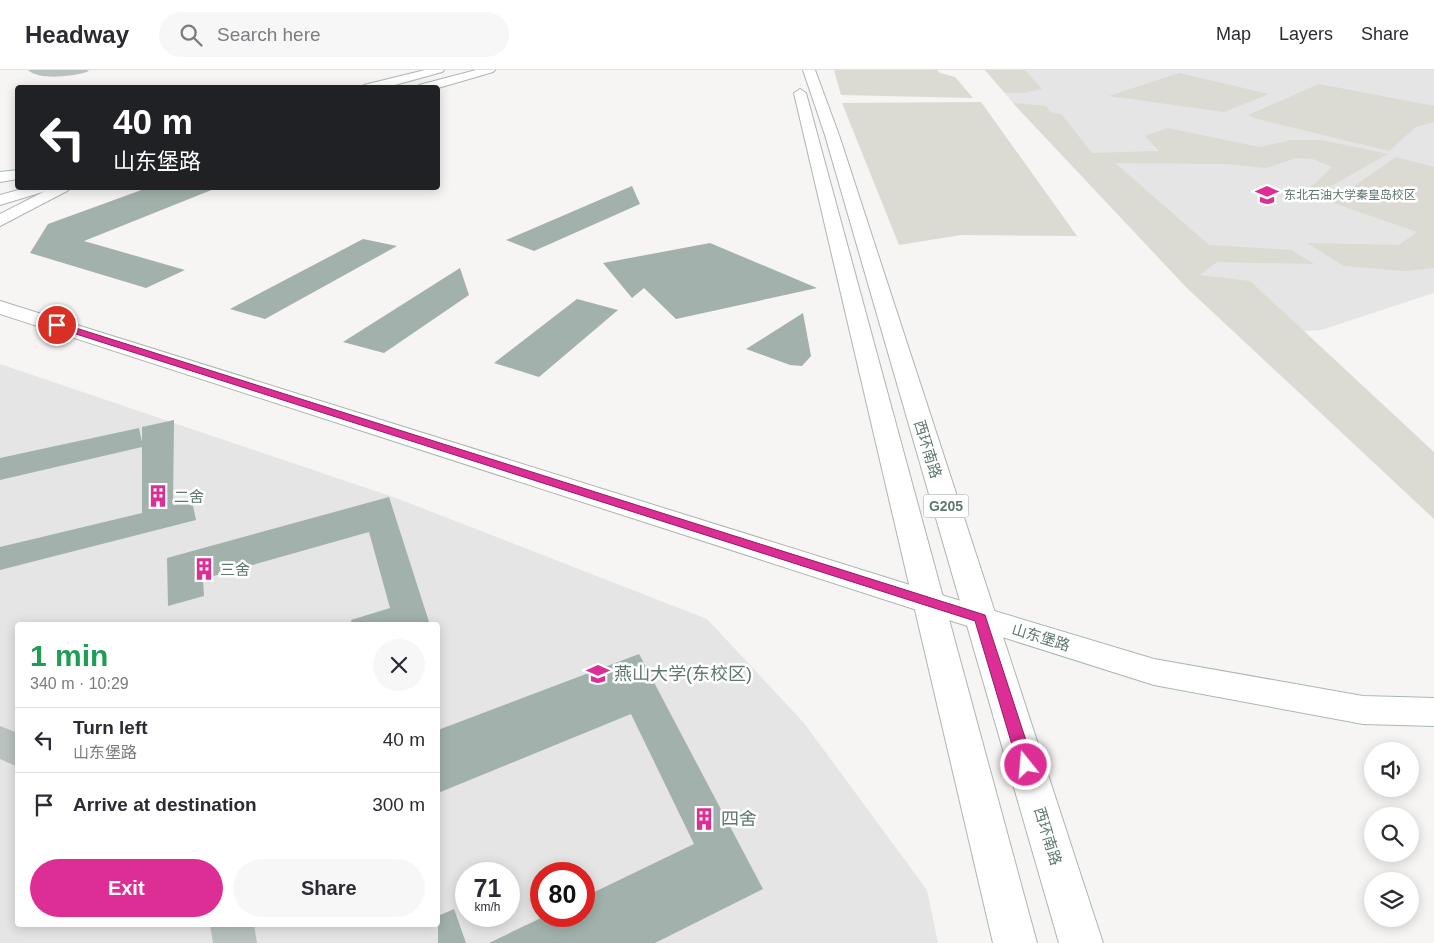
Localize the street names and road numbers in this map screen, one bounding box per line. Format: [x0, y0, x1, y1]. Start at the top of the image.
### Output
street label: 西环南路 [911, 418, 945, 480]
road number: G205 [924, 494, 968, 518]
street label: 山东堡路 [1010, 620, 1072, 654]
street label: 西环南路 [1031, 805, 1065, 867]

